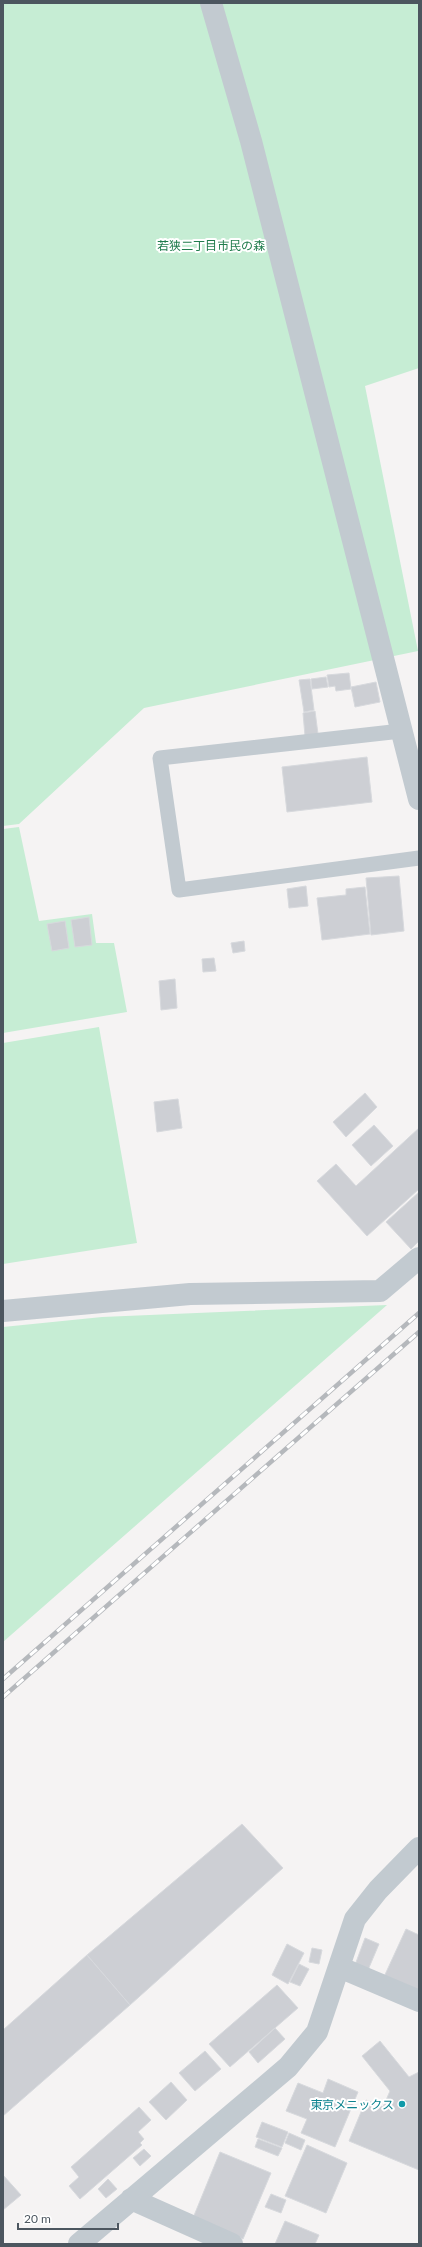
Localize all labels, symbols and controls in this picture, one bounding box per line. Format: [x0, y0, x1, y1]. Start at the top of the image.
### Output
park label: 若狭二丁目市民の森 [157, 238, 265, 253]
place label: 東京メニックス [310, 2097, 394, 2112]
marker: 東京メニックス [397, 2099, 407, 2109]
scale bar [18, 2205, 118, 2231]
text: 20 m [24, 2211, 51, 2226]

